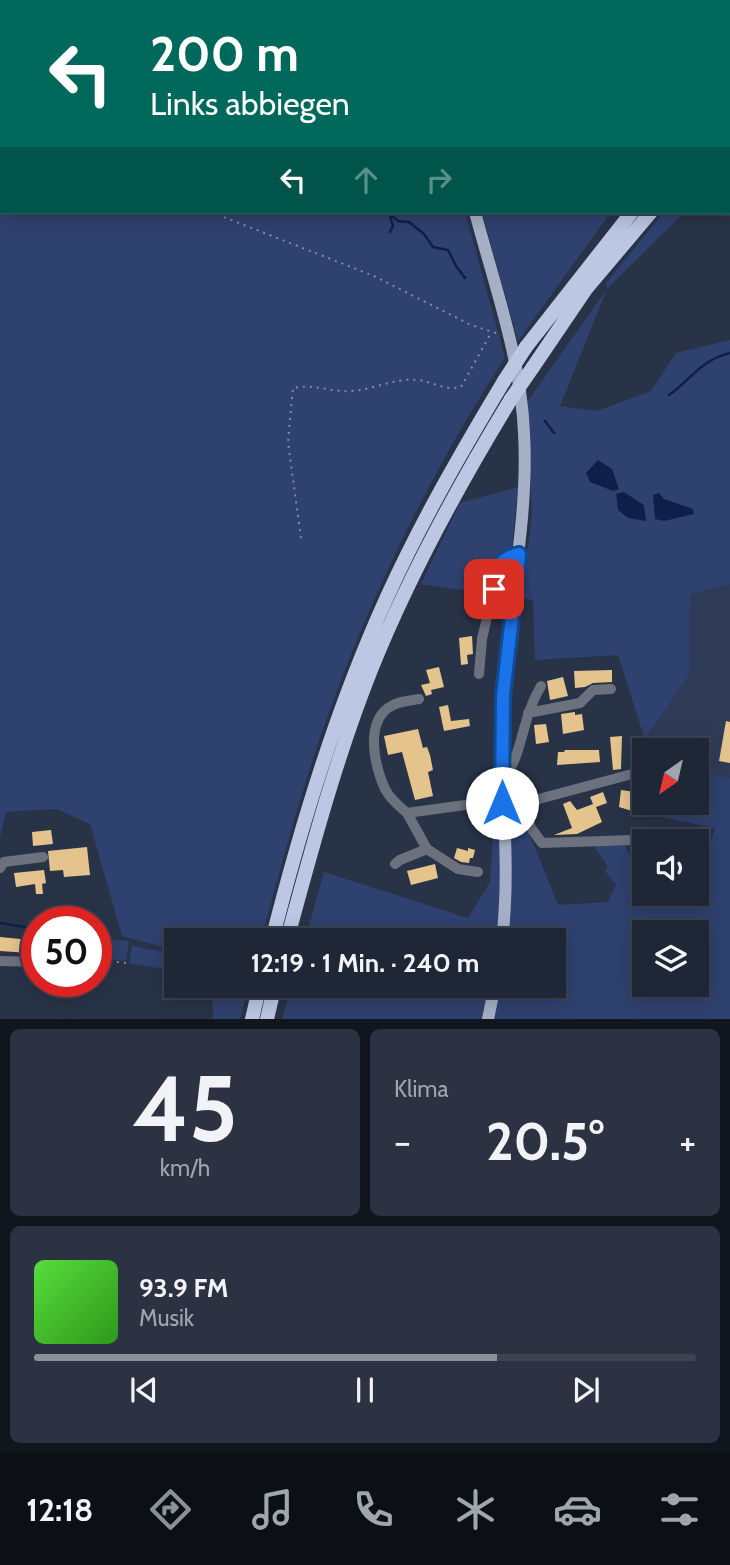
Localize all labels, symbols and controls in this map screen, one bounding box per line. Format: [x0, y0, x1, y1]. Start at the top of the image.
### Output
text: 200 m [150, 24, 299, 83]
icon: left [35, 28, 126, 119]
text: Links abbiegen [150, 84, 350, 123]
icon: left [274, 161, 312, 199]
icon: ahead [347, 161, 385, 199]
icon: right [420, 161, 458, 199]
pin [464, 559, 524, 619]
icon: arrive [475, 570, 513, 608]
north arrow [632, 738, 709, 816]
map controls [632, 738, 709, 997]
position arrow [465, 766, 539, 840]
button: sound [632, 829, 709, 906]
speed limit sign: 50 [21, 906, 112, 997]
button: layers [632, 920, 709, 997]
text: 12:19 · 1 Min. · 240 m [251, 947, 479, 979]
text: 45 [132, 1053, 238, 1164]
text: Klima [394, 1075, 449, 1103]
text: 20.5° [486, 1110, 604, 1173]
text: − [394, 1118, 411, 1165]
text: + [679, 1118, 696, 1165]
text: km/h [160, 1154, 210, 1182]
text: 93.9 FM [139, 1272, 228, 1304]
text: Musik [139, 1304, 194, 1332]
icon: previous [125, 1371, 163, 1409]
icon: pause [346, 1371, 384, 1409]
icon: next [567, 1371, 605, 1409]
icon: directions [146, 1485, 195, 1534]
icon: music [248, 1485, 297, 1534]
icon: phone [349, 1485, 398, 1534]
icon: climate [451, 1485, 500, 1534]
icon: car [553, 1485, 602, 1534]
icon: filters [655, 1485, 704, 1534]
text: 12:18 [26, 1490, 93, 1529]

